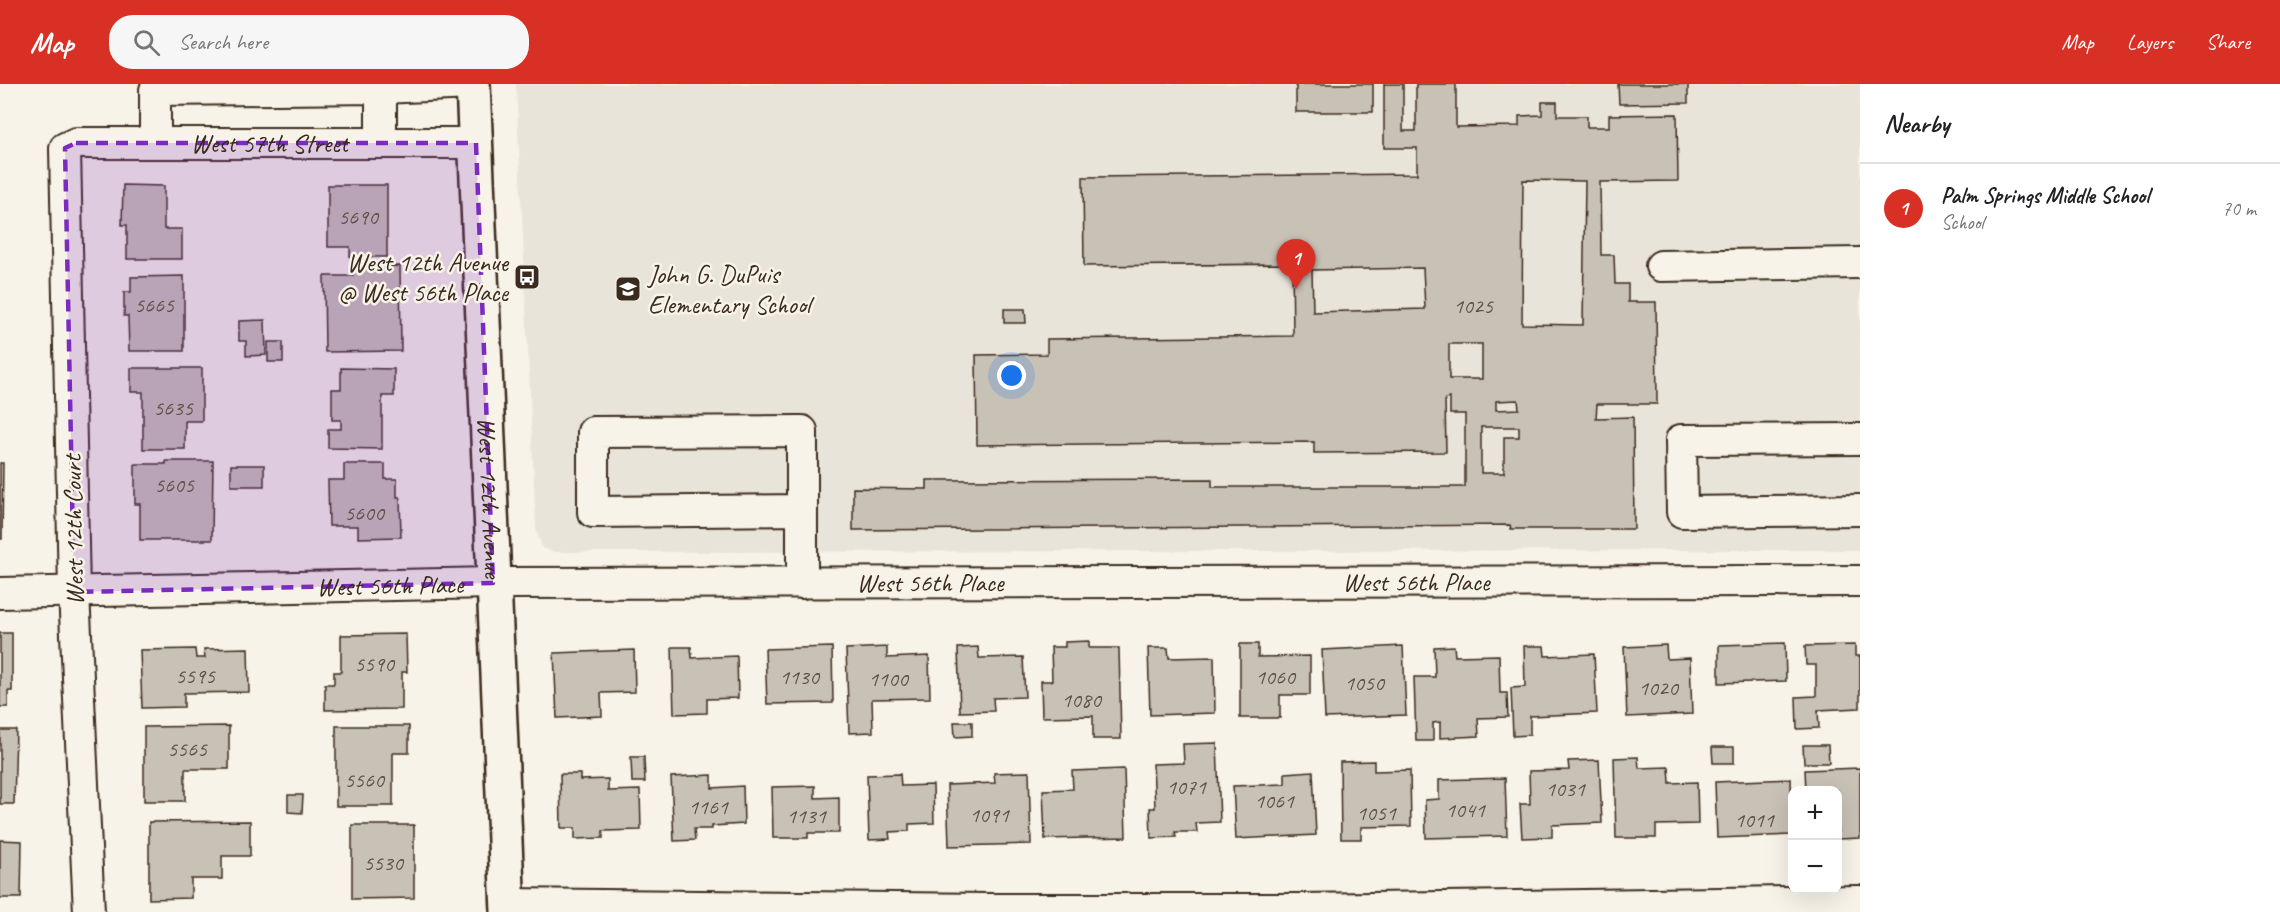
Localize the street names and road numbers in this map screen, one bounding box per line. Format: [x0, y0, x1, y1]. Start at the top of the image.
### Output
street label: West 57th Street [191, 127, 351, 160]
street label: West 12th Avenue [470, 416, 510, 580]
street label: West 12th Court [56, 452, 91, 605]
street label: West 56th Place [856, 566, 1005, 599]
street label: West 56th Place [1342, 566, 1491, 599]
street label: West 56th Place [316, 568, 465, 604]

